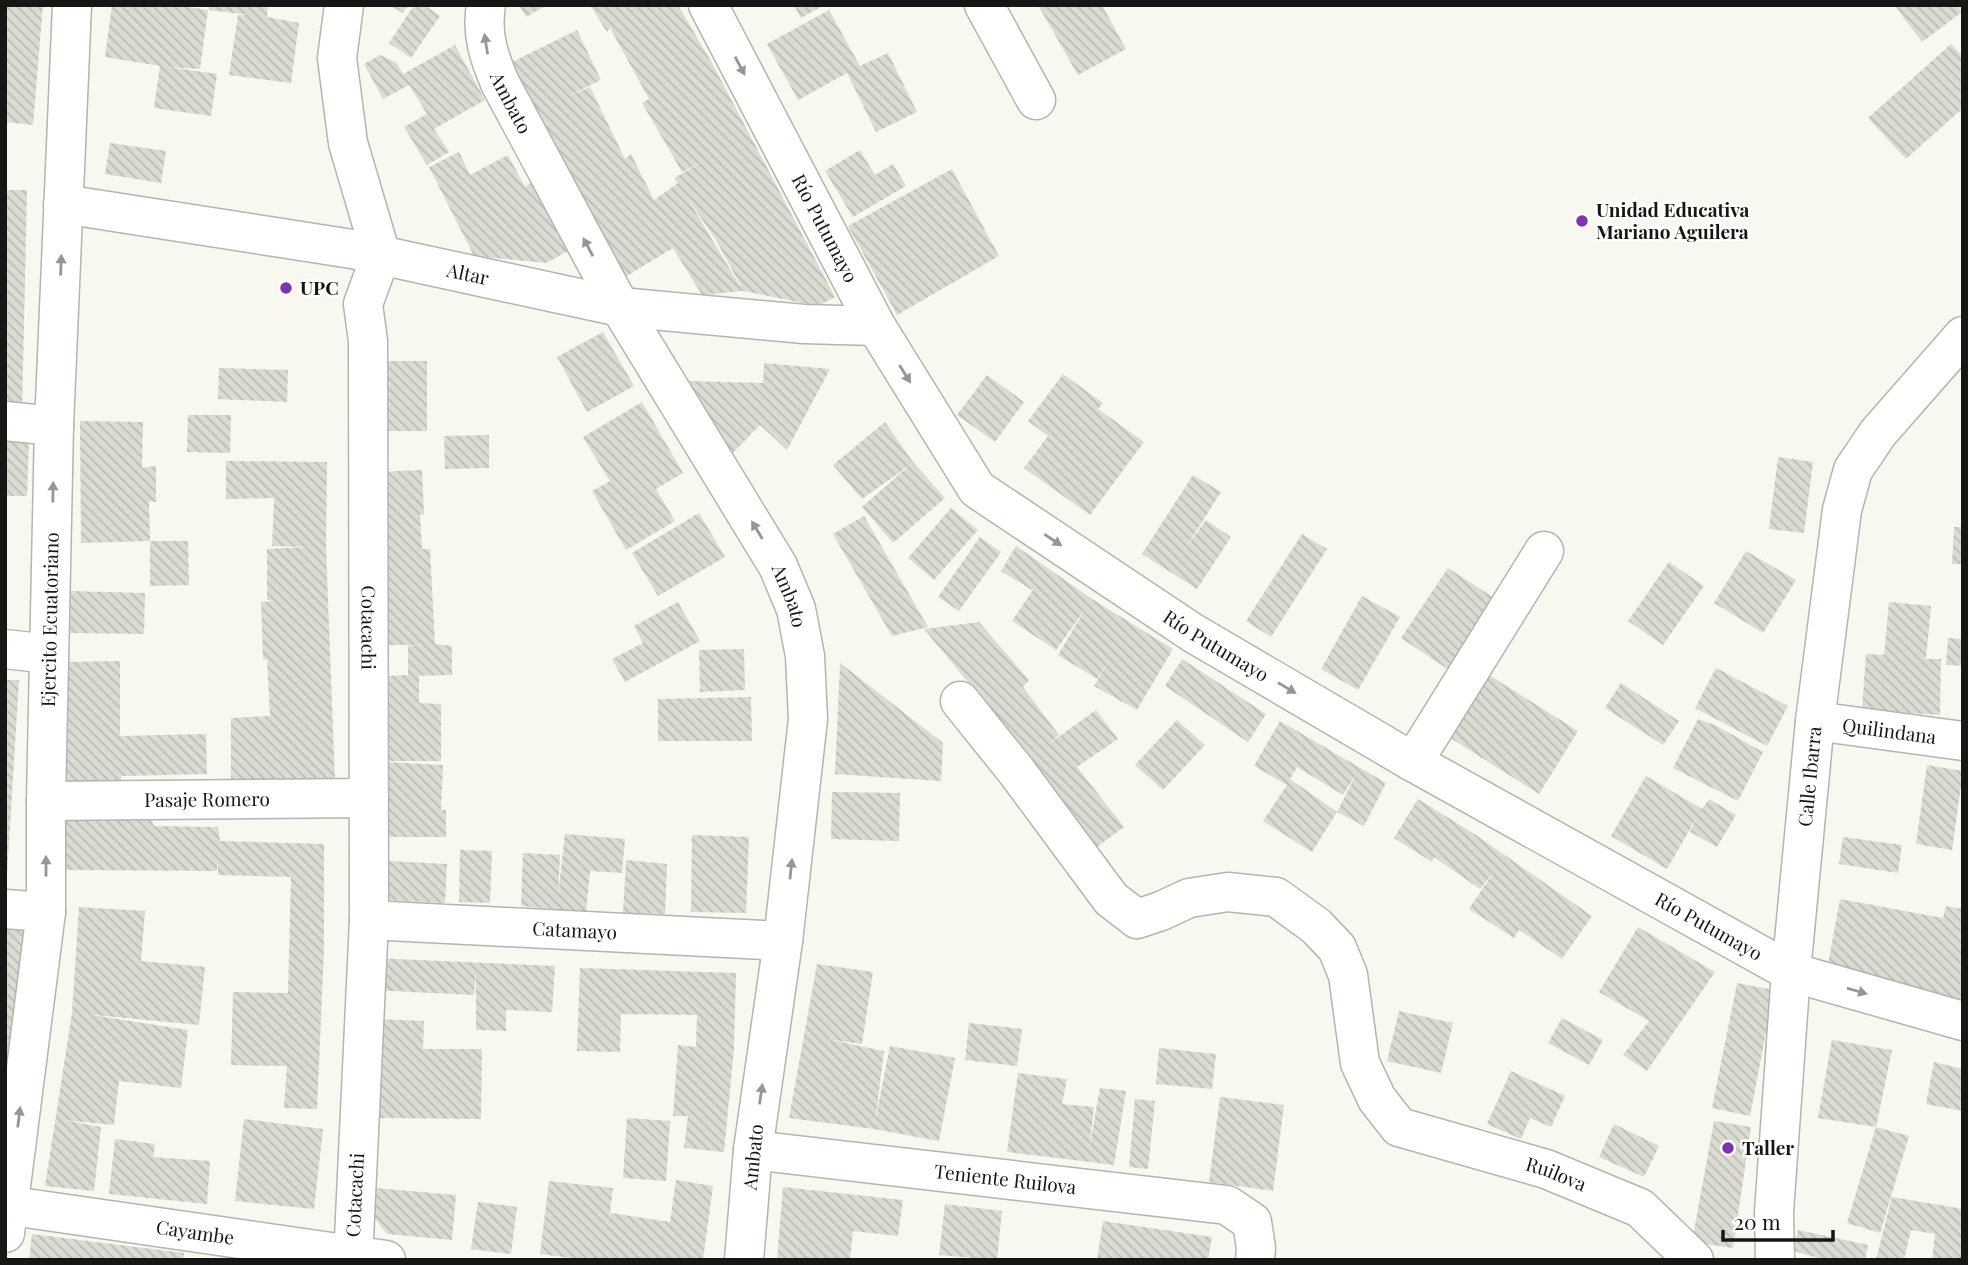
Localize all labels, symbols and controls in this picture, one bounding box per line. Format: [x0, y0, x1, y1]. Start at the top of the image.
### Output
one-way arrow [480, 33, 491, 55]
one-way arrow [734, 56, 745, 76]
street label: Ambato [484, 67, 539, 138]
street label: Río Putumayo [787, 169, 865, 287]
place label: Unidad Educativa Mariano Aguilera [1596, 196, 1750, 244]
marker: Unidad Educativa Mariano Aguilera [1574, 213, 1590, 229]
one-way arrow [582, 237, 594, 256]
one-way arrow [55, 253, 66, 275]
street label: Altar [444, 256, 492, 290]
place label: UPC [300, 274, 339, 300]
marker: UPC [278, 280, 294, 296]
one-way arrow [899, 364, 912, 383]
one-way arrow [47, 481, 58, 503]
one-way arrow [750, 521, 763, 540]
street label: Ejercito Ecuatoriano [34, 532, 64, 707]
one-way arrow [1044, 533, 1062, 547]
street label: Ambato [766, 559, 813, 629]
street label: Cotacachi [356, 585, 383, 670]
street label: Río Putumayo [1159, 603, 1274, 687]
one-way arrow [1277, 682, 1296, 694]
street label: Quilindana [1841, 711, 1939, 749]
street label: Calle Ibarra [1791, 725, 1826, 828]
street label: Pasaje Romero [144, 785, 270, 812]
one-way arrow [40, 855, 52, 877]
one-way arrow [785, 858, 796, 880]
street label: Río Putumayo [1651, 885, 1768, 966]
street label: Catamayo [532, 914, 618, 945]
one-way arrow [1847, 986, 1868, 996]
one-way arrow [755, 1083, 766, 1105]
one-way arrow [14, 1105, 25, 1127]
street label: Ambato [736, 1123, 768, 1192]
place label: Taller [1742, 1134, 1794, 1160]
marker: Taller [1720, 1140, 1736, 1156]
street label: Ruilova [1523, 1150, 1591, 1197]
street label: Cotacachi [339, 1152, 369, 1238]
street label: Teniente Ruilova [933, 1157, 1078, 1199]
scale bar [1723, 1198, 1833, 1242]
text: 20 m [1734, 1207, 1781, 1235]
street label: Cayambe [154, 1213, 236, 1250]

